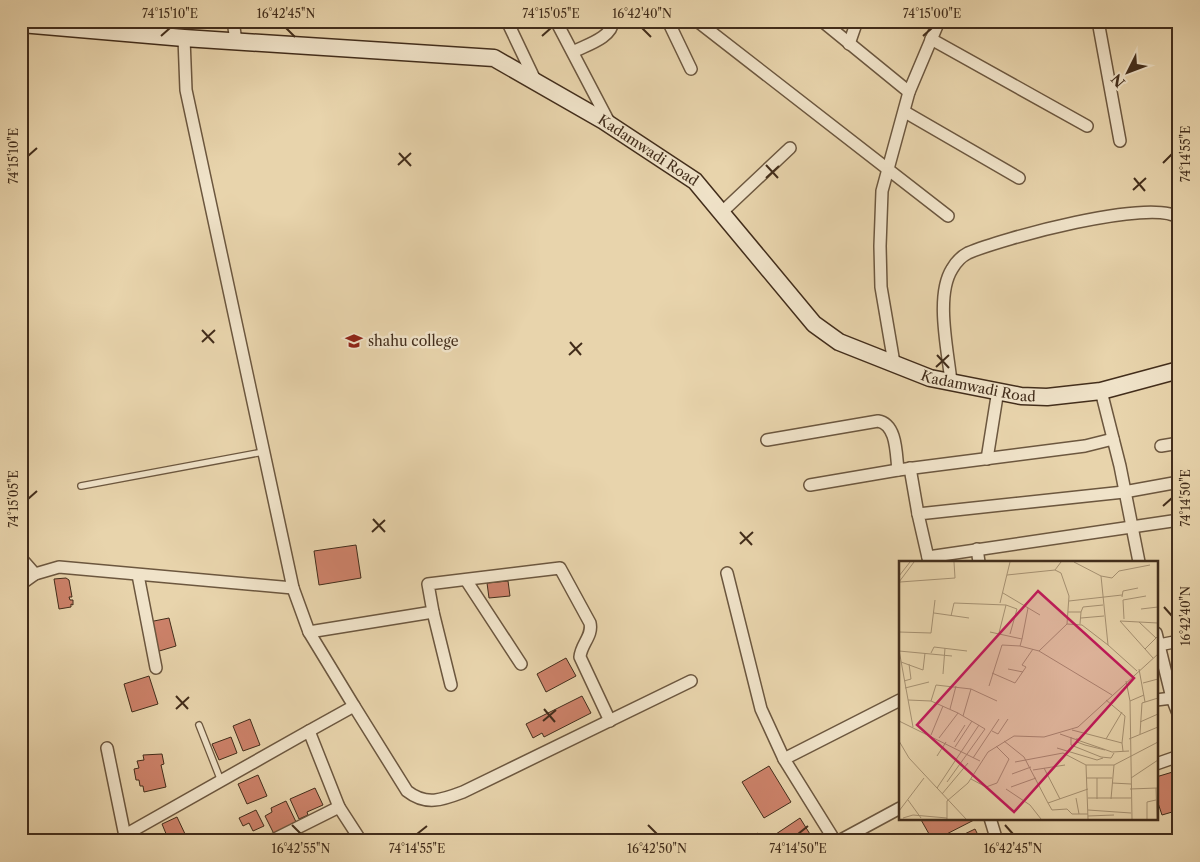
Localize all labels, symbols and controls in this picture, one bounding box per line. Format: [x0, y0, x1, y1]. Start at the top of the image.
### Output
text: 74°15'10"E [142, 6, 198, 21]
text: 16°42'45"N [257, 6, 315, 21]
text: 74°15'05"E [522, 6, 580, 21]
text: 16°42'40"N [612, 6, 672, 21]
text: 74°15'00"E [903, 6, 961, 21]
north arrow [1102, 48, 1152, 98]
text: N [1108, 70, 1129, 91]
street label: Kadamwadi Road [595, 111, 702, 190]
text: 74°14'55"E [1178, 126, 1193, 182]
text: 74°15'10"E [6, 128, 21, 184]
school or university icon: shahu college [344, 331, 364, 351]
place label: shahu college [368, 332, 459, 350]
street label: Kadamwadi Road [918, 366, 1037, 406]
text: 74°14'50"E [1178, 469, 1193, 527]
text: 74°15'05"E [6, 470, 21, 528]
inset map [899, 561, 1158, 820]
text: 16°42'40"N [1178, 586, 1193, 646]
text: 16°42'55"N [272, 841, 330, 856]
text: 74°14'55"E [389, 841, 445, 856]
text: 16°42'50"N [627, 841, 687, 856]
text: 74°14'50"E [769, 841, 827, 856]
text: 16°42'45"N [984, 841, 1042, 856]

